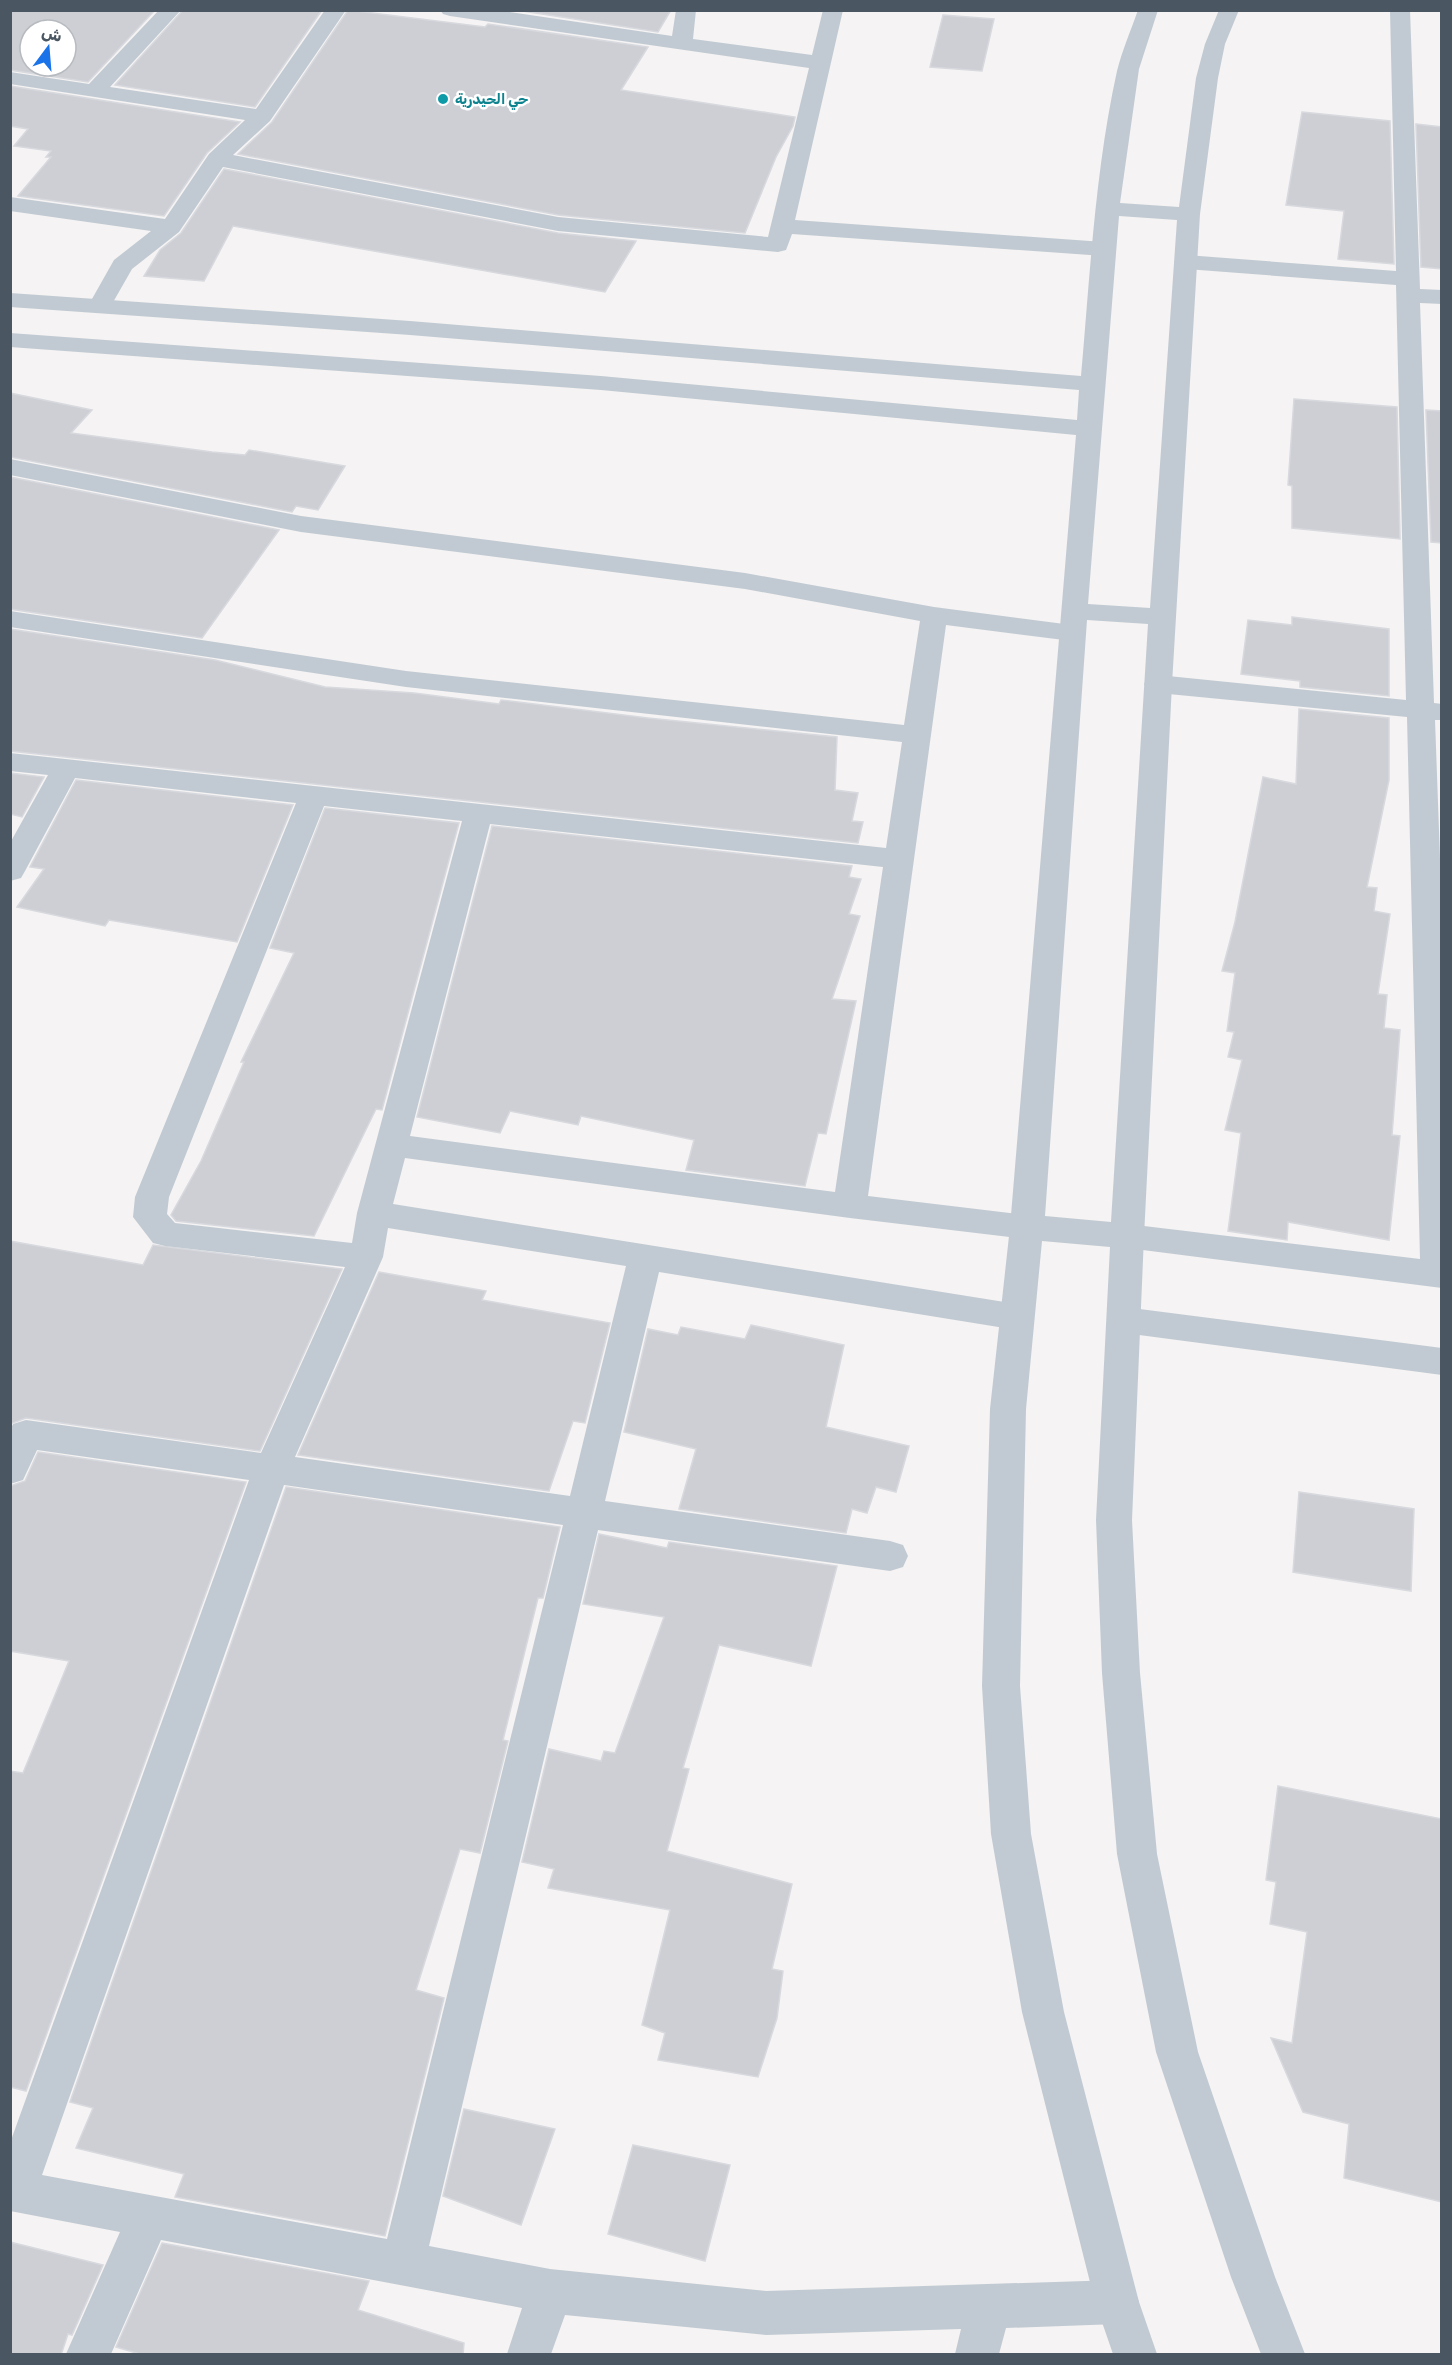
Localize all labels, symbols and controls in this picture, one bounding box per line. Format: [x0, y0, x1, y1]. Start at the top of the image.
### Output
north arrow [18, 18, 78, 78]
text: ش [40, 22, 64, 46]
place label: حي الحيدرية [455, 91, 528, 110]
marker: حي الحيدرية [436, 92, 450, 106]

